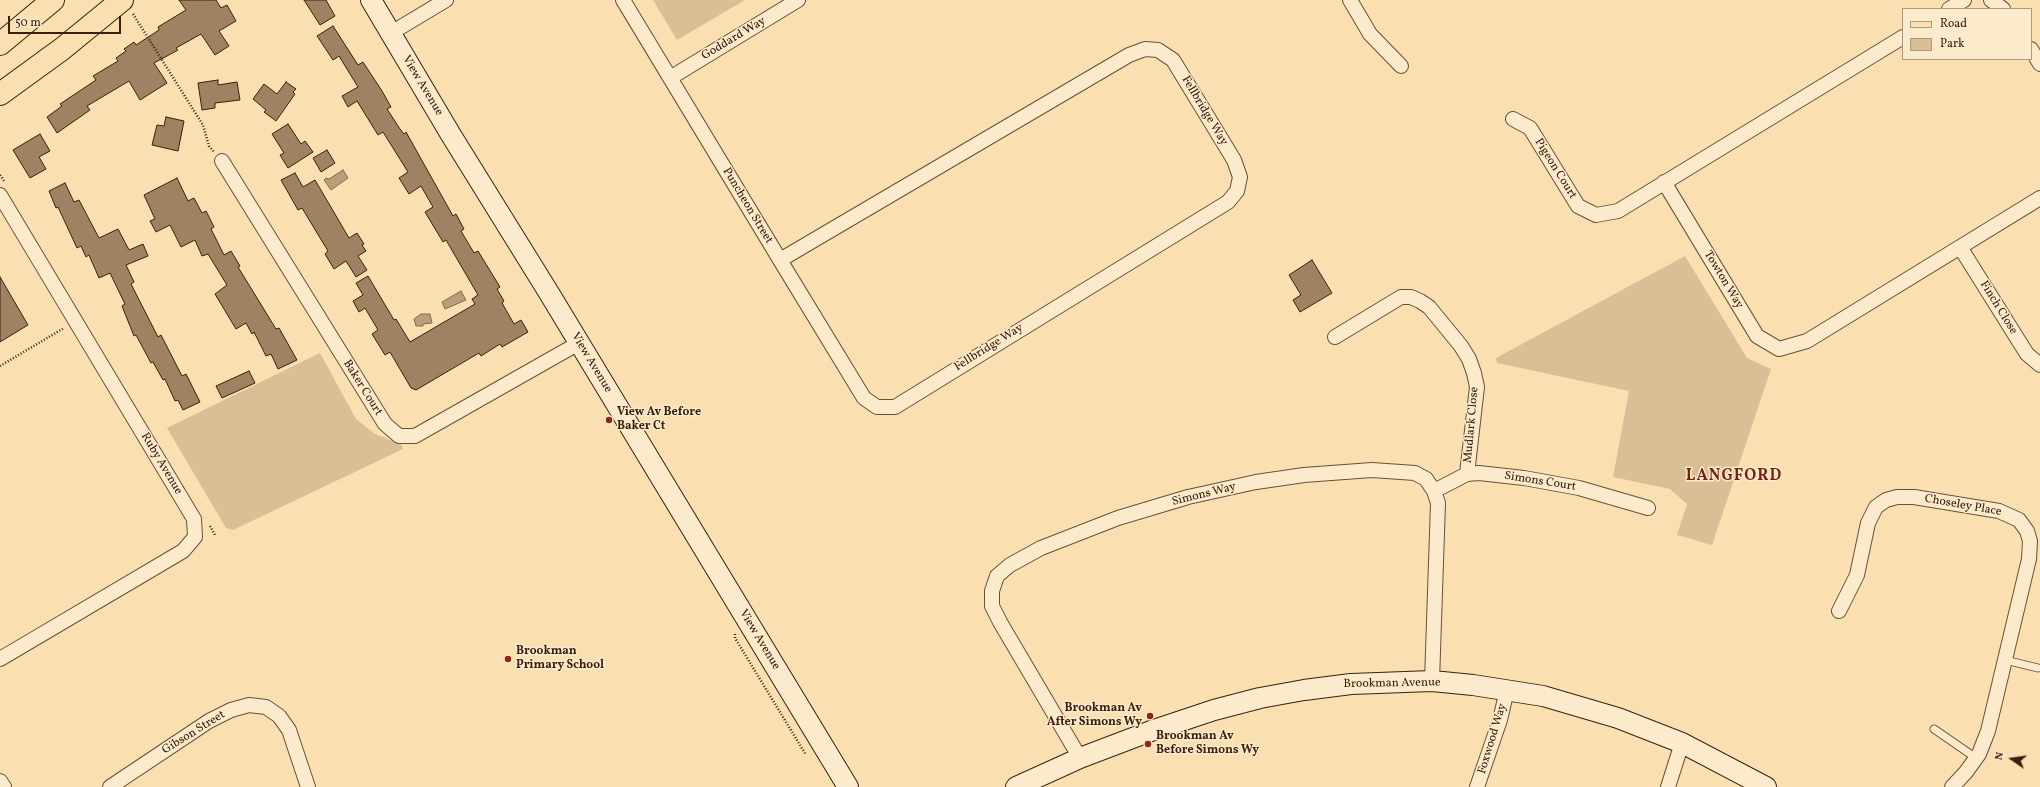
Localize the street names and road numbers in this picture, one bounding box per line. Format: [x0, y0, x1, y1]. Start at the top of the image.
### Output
street label: Goddard Way [699, 14, 769, 64]
street label: View Avenue [398, 53, 446, 119]
street label: Fellbridge Way [1178, 74, 1230, 148]
street label: Pigeon Court [1531, 136, 1579, 202]
street label: Puncheon Street [719, 165, 775, 247]
street label: Towton Way [1700, 248, 1746, 312]
street label: Finch Close [1976, 279, 2020, 337]
street label: Fellbridge Way [952, 321, 1026, 375]
street label: View Avenue [567, 330, 615, 396]
street label: Baker Court [339, 357, 385, 419]
street label: Mudlark Close [1461, 386, 1483, 464]
street label: Ruby Avenue [137, 430, 185, 498]
street label: Simons Court [1503, 469, 1577, 495]
street label: Simons Way [1171, 480, 1237, 510]
street label: Choseley Place [1923, 492, 2003, 520]
street label: View Avenue [735, 607, 783, 673]
street label: Brookman Avenue [1343, 676, 1441, 692]
street label: Foxwood Way [1475, 702, 1511, 776]
street label: Gibson Street [160, 708, 228, 758]

